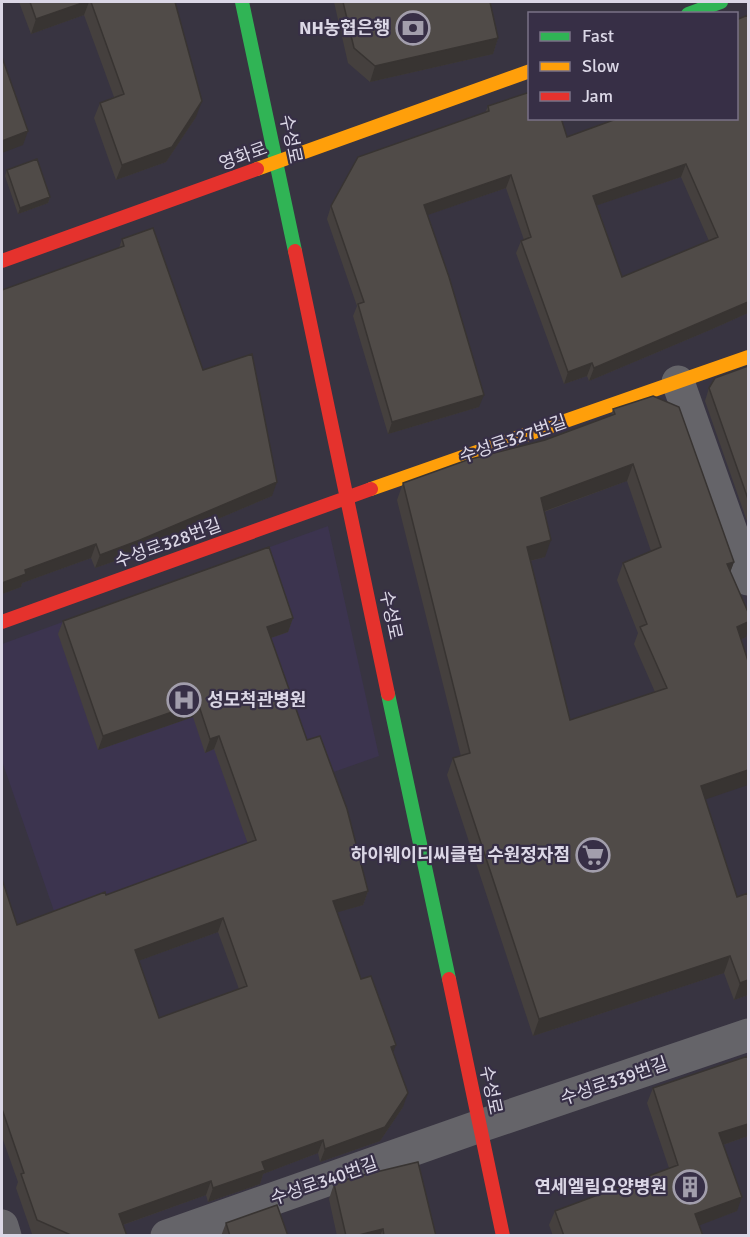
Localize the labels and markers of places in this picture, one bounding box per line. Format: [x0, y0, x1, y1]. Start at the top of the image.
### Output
bank icon: NH농협은행 [395, 10, 431, 46]
place label: NH농협은행 [299, 17, 390, 39]
hospital icon: 성모척관병원 [166, 682, 202, 718]
place label: 성모척관병원 [207, 689, 306, 711]
supermarket icon: 하이웨이디씨클럽 수원정자점 [575, 837, 611, 873]
place label: 하이웨이디씨클럽 수원정자점 [351, 844, 570, 866]
building icon: 연세엘림요양병원 [672, 1169, 708, 1205]
place label: 연세엘림요양병원 [535, 1176, 667, 1198]

